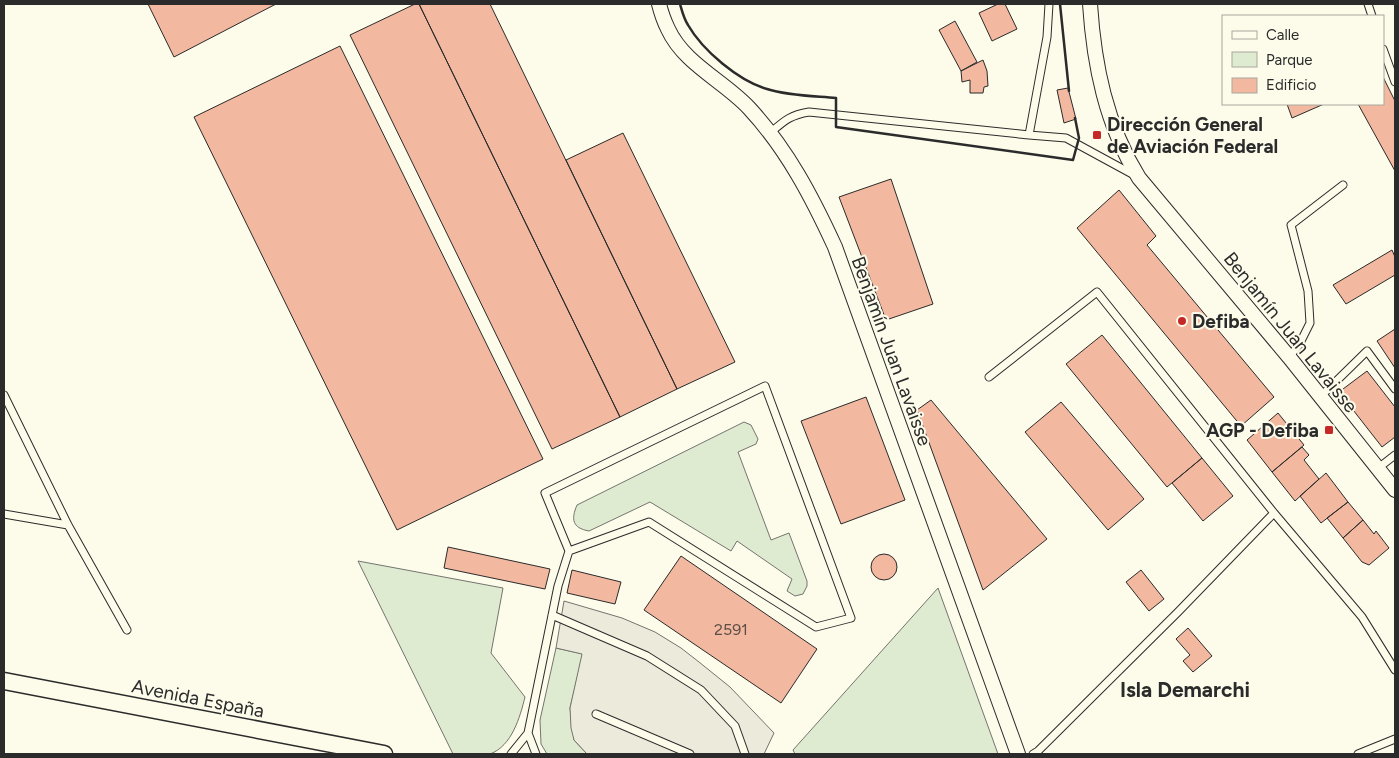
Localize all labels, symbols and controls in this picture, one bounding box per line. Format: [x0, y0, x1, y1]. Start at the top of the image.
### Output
legend [1222, 15, 1384, 105]
text: Calle [1266, 26, 1299, 44]
text: Parque [1266, 51, 1313, 69]
text: Edificio [1266, 76, 1317, 94]
place label: Dirección General de Aviación Federal [1107, 113, 1278, 158]
marker: Dirección General de Aviación Federal [1091, 129, 1103, 141]
street label: Benjamín Juan Lavaisse [1219, 247, 1362, 417]
street label: Benjamín Juan Lavaisse [847, 253, 937, 449]
place label: Defiba [1192, 310, 1250, 333]
marker: Defiba [1176, 315, 1188, 327]
place label: AGP - Defiba [1206, 419, 1319, 442]
marker: AGP - Defiba [1323, 424, 1335, 436]
house number: 2591 [714, 620, 748, 639]
street label: Avenida España [130, 674, 266, 723]
district label: Isla Demarchi [1120, 677, 1250, 702]

